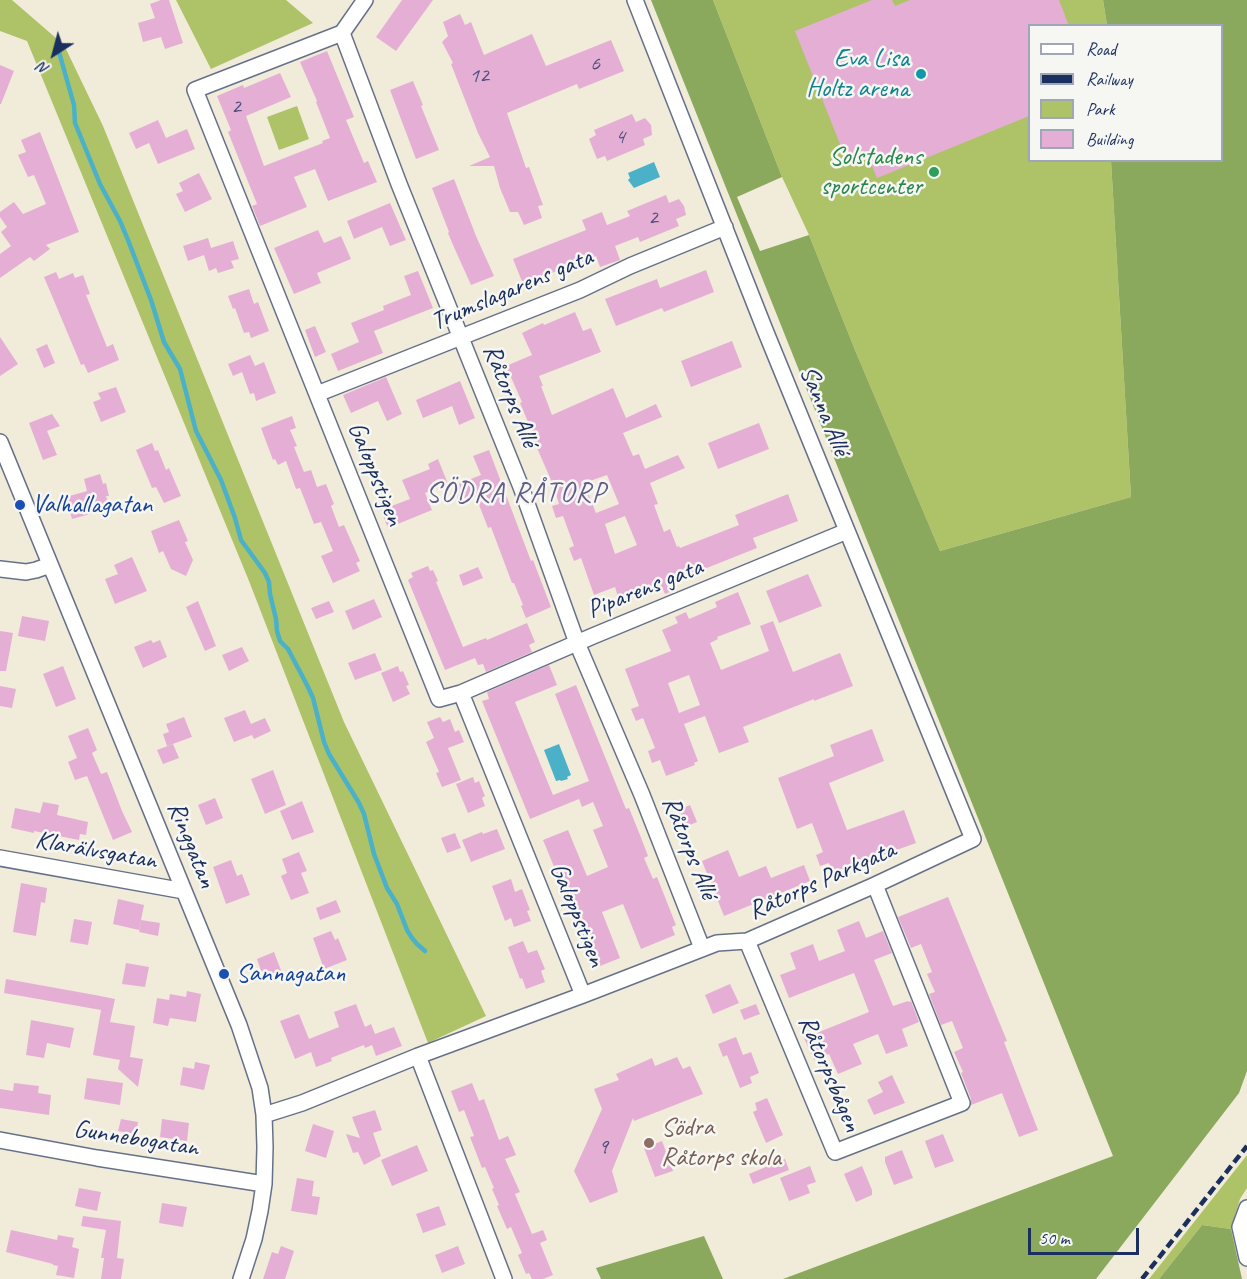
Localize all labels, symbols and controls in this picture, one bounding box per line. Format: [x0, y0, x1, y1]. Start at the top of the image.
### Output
north arrow [24, 24, 84, 84]
legend [1028, 24, 1223, 162]
text: Road [1086, 38, 1116, 60]
place label: Eva Lisa Holtz arena [806, 43, 909, 104]
house number: 6 [590, 51, 600, 77]
text: N [34, 58, 53, 80]
house number: 12 [469, 63, 489, 89]
marker: Eva Lisa Holtz arena [914, 67, 928, 81]
text: Railway [1086, 68, 1133, 90]
house number: 2 [231, 94, 241, 120]
text: Park [1086, 98, 1115, 120]
house number: 4 [615, 124, 625, 150]
text: Building [1086, 128, 1133, 150]
place label: Solstadens sportcenter [820, 141, 922, 202]
marker: Solstadens sportcenter [927, 165, 941, 179]
house number: 2 [648, 205, 658, 231]
street label: Trumslagarens gata [426, 242, 598, 338]
street label: Råtorps Allé [475, 340, 545, 452]
street label: Sanna Allé [792, 362, 856, 460]
street label: Galoppstigen [340, 418, 410, 530]
district label: SÖDRA RÅTORP [426, 477, 606, 511]
place label: Valhallagatan [32, 489, 152, 521]
marker: Valhallagatan [13, 498, 27, 512]
street label: Piparens gata [583, 552, 707, 626]
street label: Råtorps Allé [654, 792, 724, 904]
street label: Ringgatan [160, 797, 222, 893]
street label: Klarälvsgatan [33, 825, 159, 877]
street label: Råtorps Parkgata [744, 835, 900, 927]
street label: Galoppstigen [542, 859, 612, 971]
place label: Sannagatan [236, 958, 345, 990]
marker: Sannagatan [217, 967, 231, 981]
street label: Råtorpsbågen [791, 1011, 867, 1137]
place label: Södra Råtorps skola [661, 1112, 781, 1174]
street label: Gunnebogatan [71, 1114, 201, 1164]
house number: 9 [598, 1134, 608, 1160]
marker: Södra Råtorps skola [642, 1136, 656, 1150]
scale bar [1031, 1216, 1142, 1254]
text: 50 m [1039, 1227, 1070, 1249]

